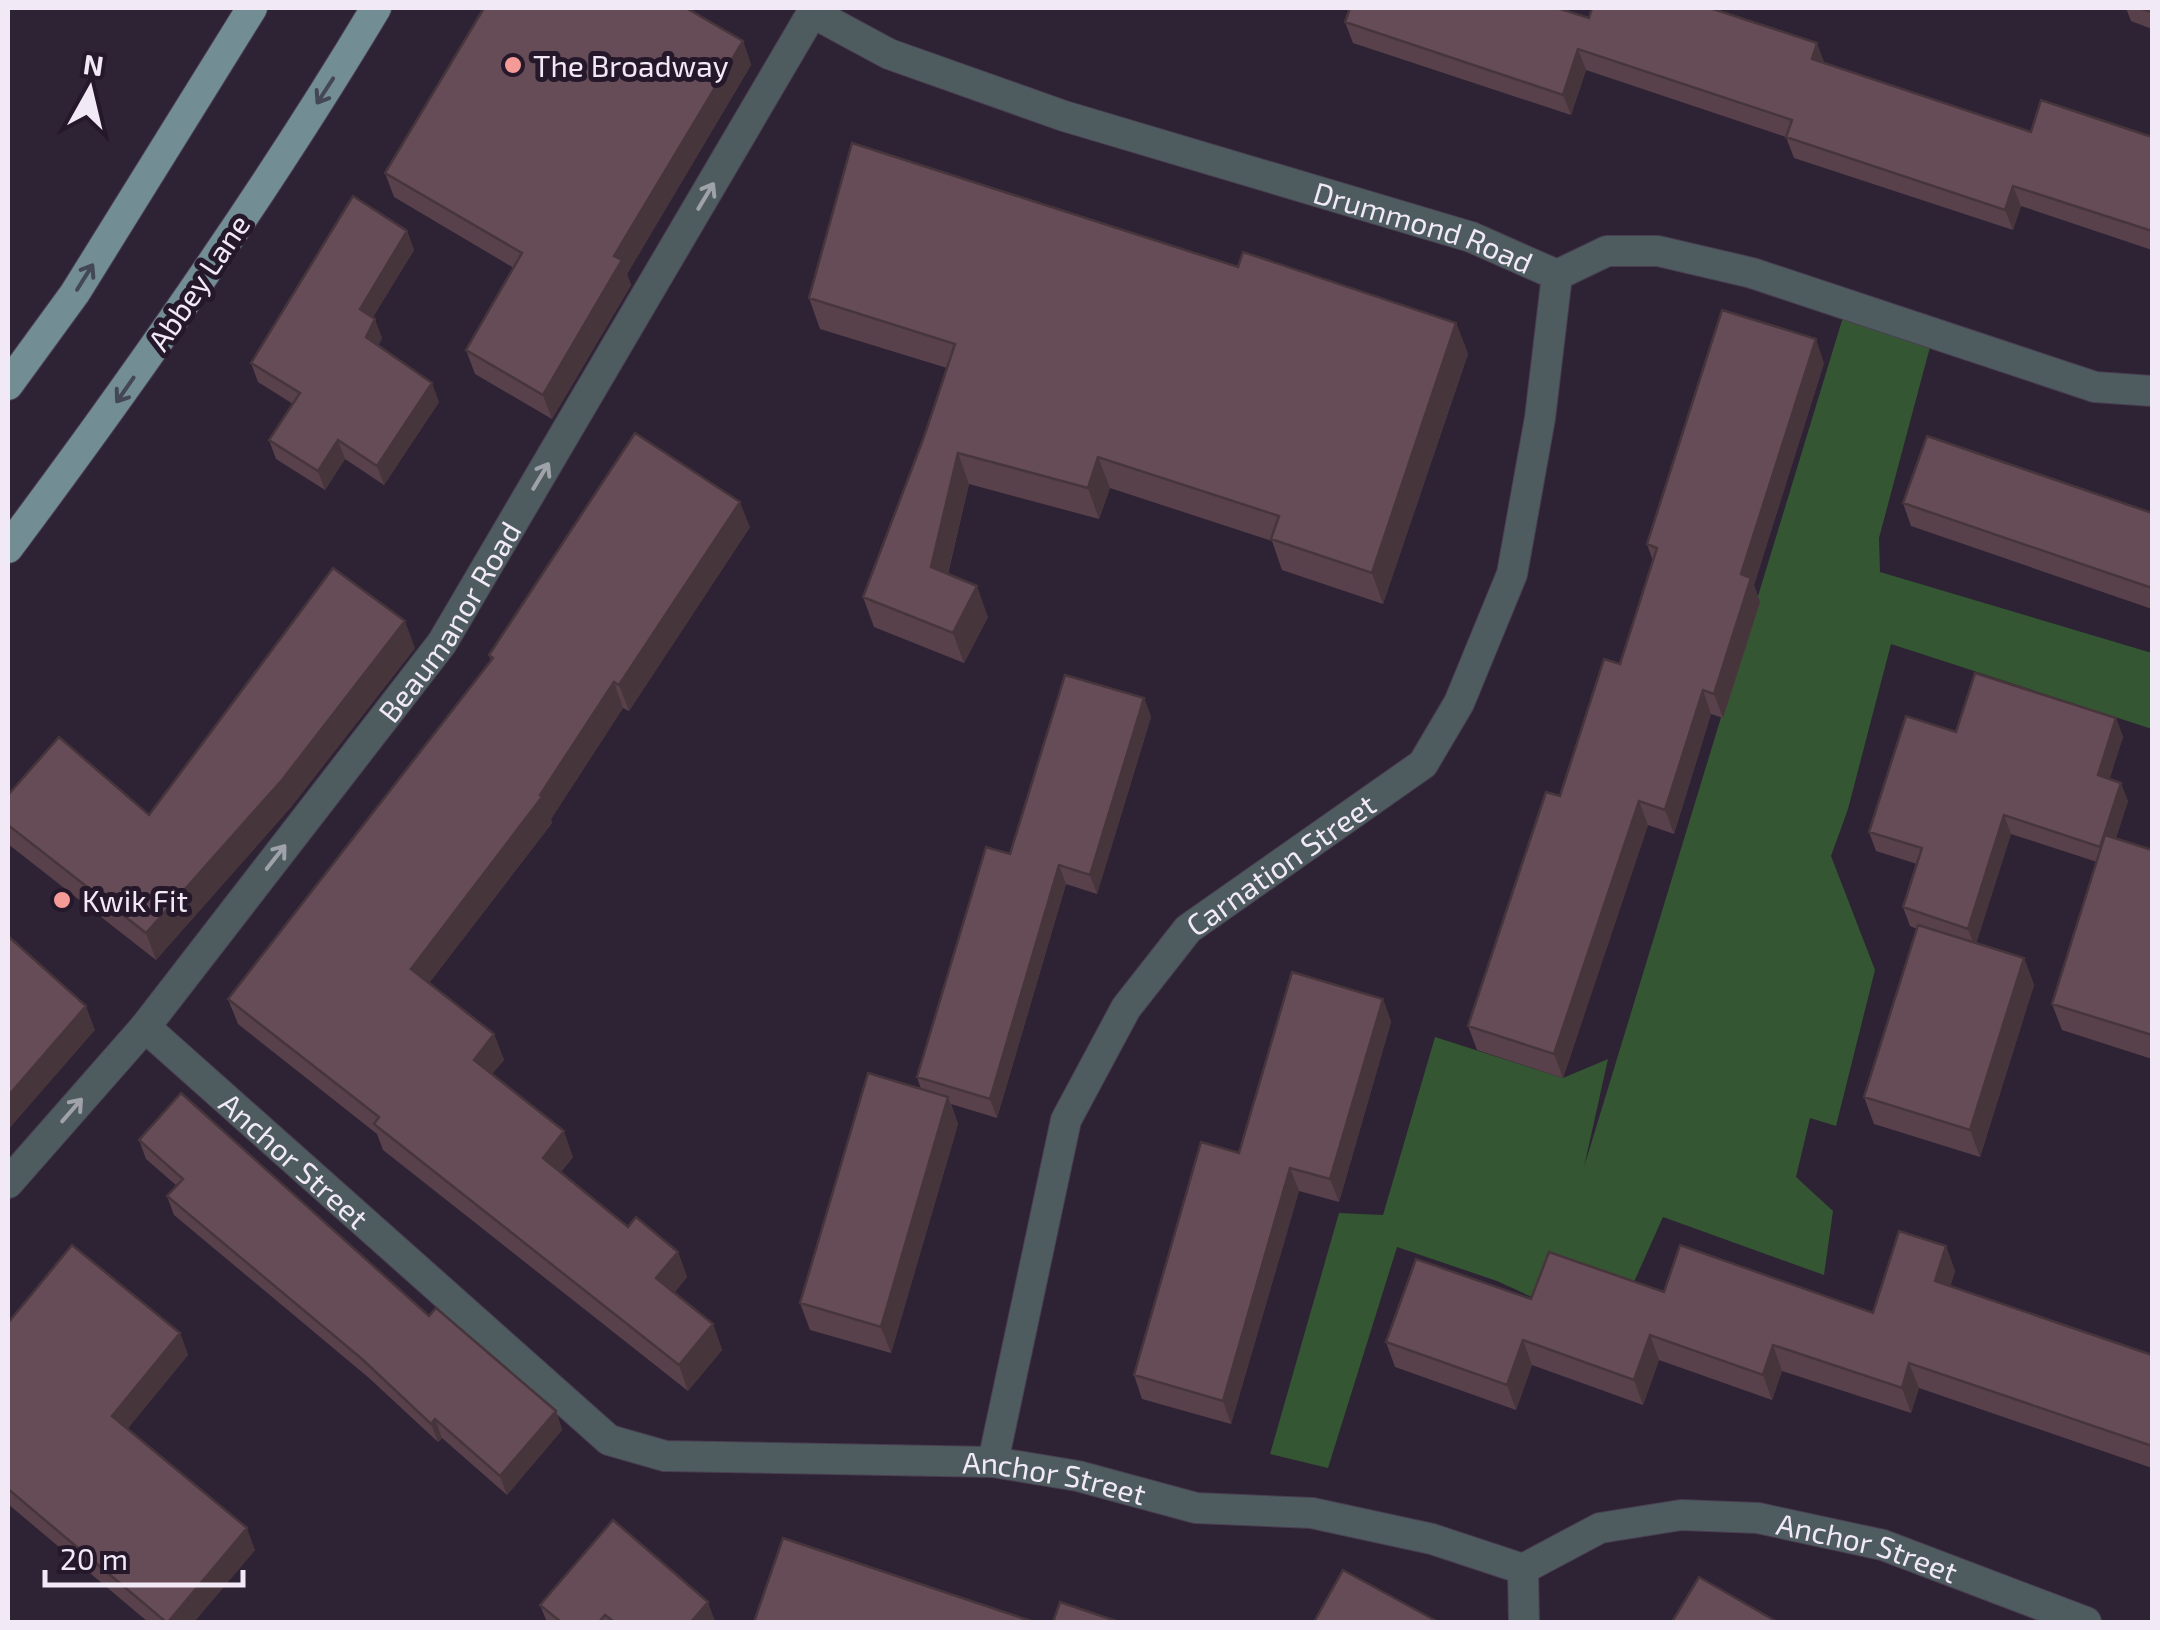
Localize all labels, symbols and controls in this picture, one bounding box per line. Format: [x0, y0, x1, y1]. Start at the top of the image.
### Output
north arrow [40, 40, 140, 140]
text: N [81, 46, 106, 82]
place label: The Broadway [533, 47, 729, 83]
marker: The Broadway [502, 54, 524, 76]
one-way arrow [315, 76, 336, 105]
street label: Drummond Road [1309, 173, 1539, 280]
one-way arrow [696, 182, 716, 211]
street label: Abbey Lane [139, 207, 257, 357]
one-way arrow [75, 263, 95, 292]
one-way arrow [115, 376, 136, 404]
one-way arrow [531, 462, 551, 491]
street label: Beaumanor Road [370, 515, 528, 729]
street label: Carnation Street [1179, 785, 1382, 943]
one-way arrow [265, 845, 287, 871]
place label: Kwik Fit [82, 882, 188, 918]
marker: Kwik Fit [51, 889, 73, 911]
street label: Anchor Street [213, 1084, 376, 1236]
one-way arrow [60, 1098, 83, 1123]
street label: Anchor Street [962, 1443, 1150, 1512]
street label: Anchor Street [1773, 1505, 1963, 1590]
scale bar [45, 1525, 242, 1587]
text: 20 m [60, 1540, 128, 1576]

